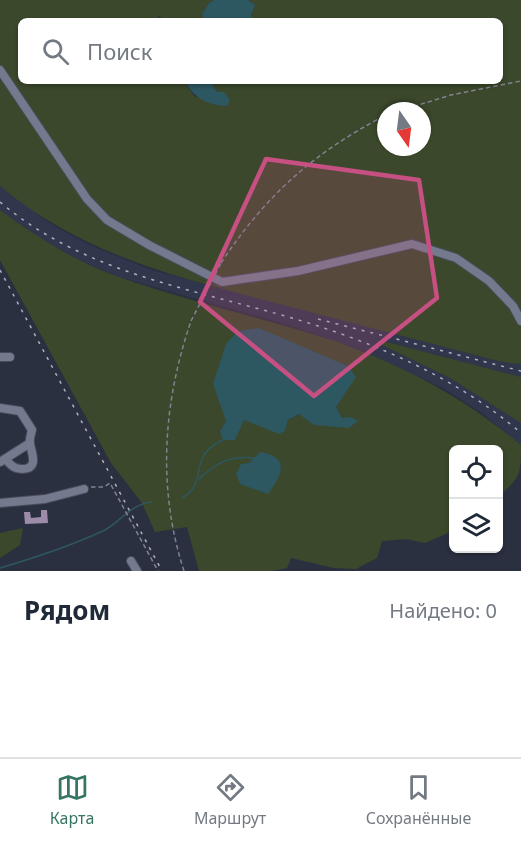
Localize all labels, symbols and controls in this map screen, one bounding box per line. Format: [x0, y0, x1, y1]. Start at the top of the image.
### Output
search box [18, 18, 503, 84]
icon: search [39, 35, 72, 68]
text: Поиск [87, 36, 152, 66]
north arrow [377, 102, 431, 156]
map controls [449, 445, 503, 553]
button: locate [449, 445, 503, 499]
button: layers [449, 499, 503, 553]
text: Рядом [24, 592, 110, 628]
text: Найдено: 0 [389, 597, 497, 624]
tab: Карта [50, 771, 94, 829]
tab: Маршрут [194, 771, 266, 829]
tab: Сохранённые [366, 771, 471, 829]

